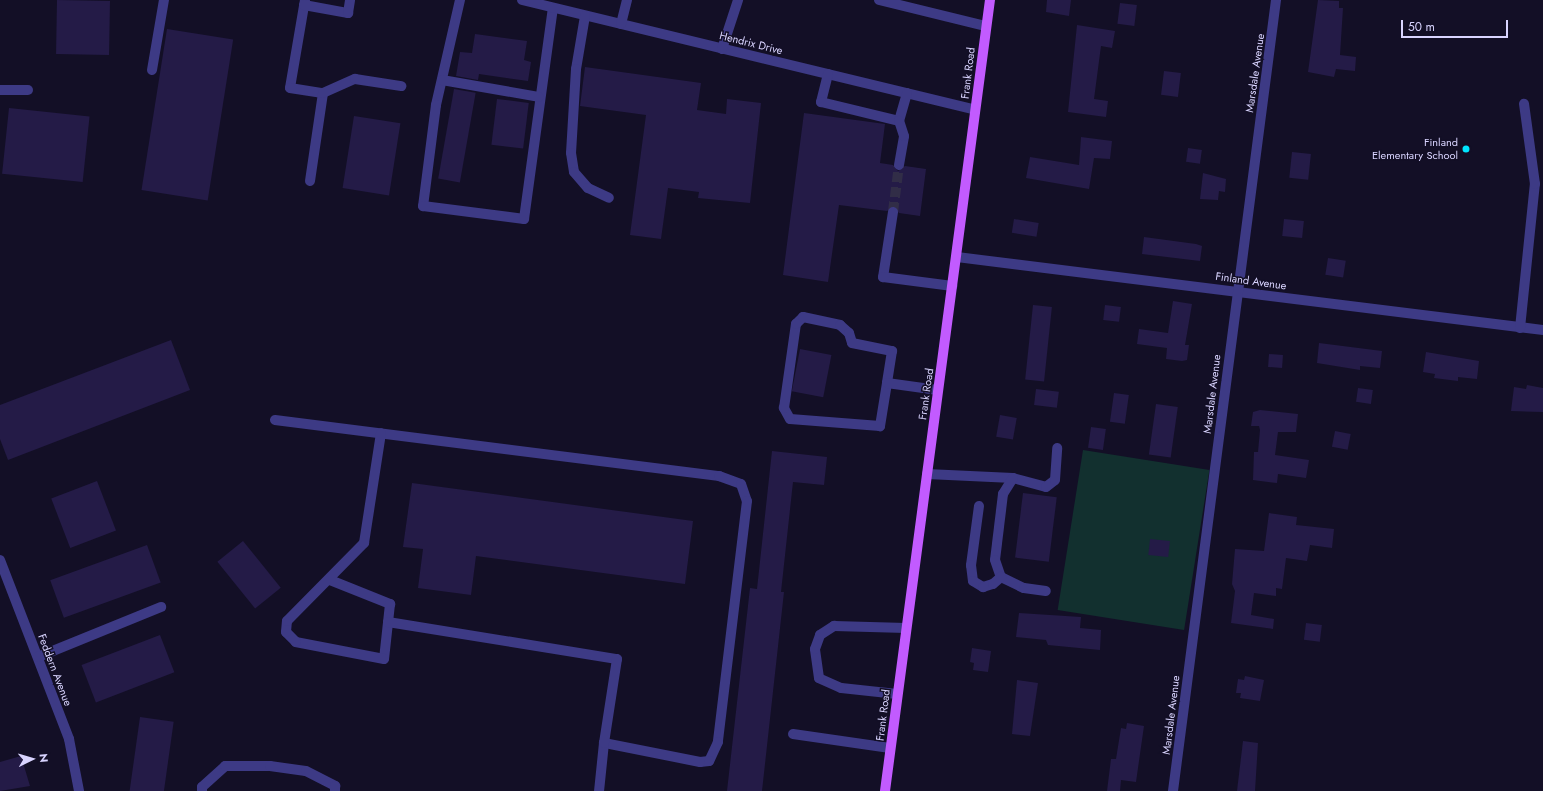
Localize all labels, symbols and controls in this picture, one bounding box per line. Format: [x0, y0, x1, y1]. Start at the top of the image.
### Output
scale bar [1403, 12, 1510, 38]
text: 50 m [1408, 18, 1435, 36]
street label: Hendrix Drive [718, 29, 784, 57]
street label: Marsdale Avenue [1243, 33, 1267, 113]
street label: Frank Road [958, 46, 978, 100]
place label: Finland Elementary School [1372, 136, 1458, 162]
marker: Finland Elementary School [1461, 144, 1471, 154]
street label: Finland Avenue [1215, 269, 1287, 293]
street label: Marsdale Avenue [1201, 354, 1223, 434]
street label: Frank Road [916, 367, 936, 421]
street label: Feddern Avenue [35, 632, 75, 708]
street label: Marsdale Avenue [1160, 675, 1182, 755]
street label: Frank Road [873, 688, 893, 742]
north arrow [12, 739, 52, 779]
text: N [36, 753, 52, 763]

